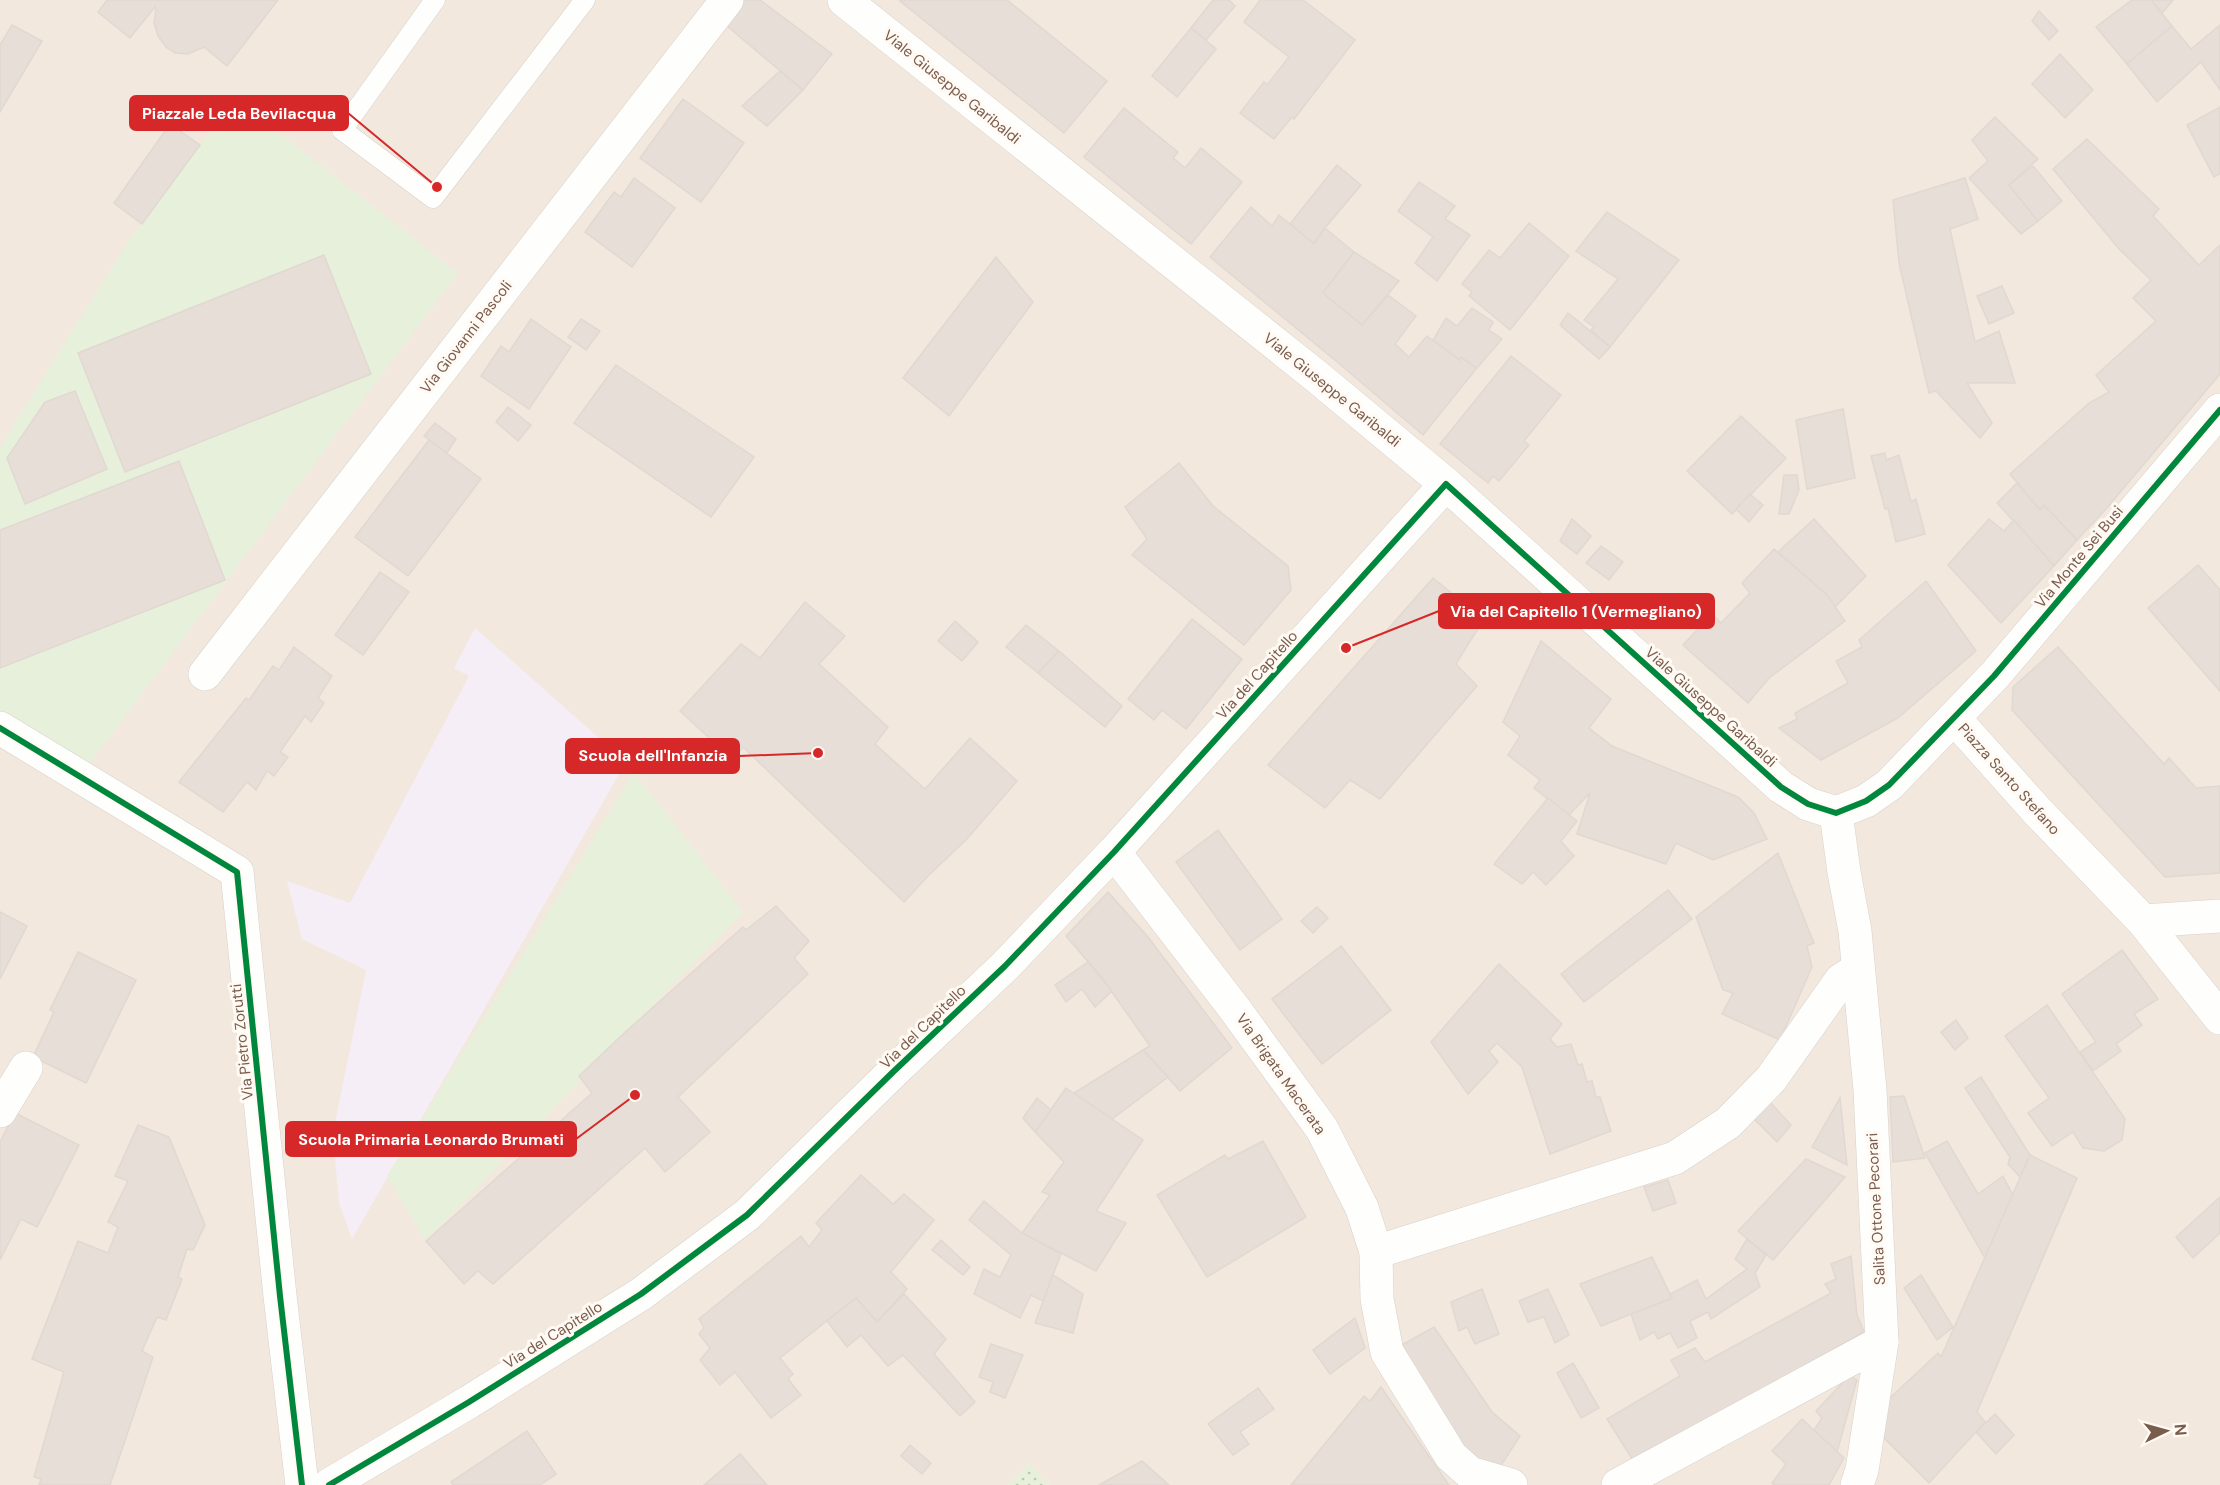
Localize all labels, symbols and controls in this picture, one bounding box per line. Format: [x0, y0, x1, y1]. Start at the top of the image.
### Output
street label: Viale Giuseppe Garibaldi [879, 25, 1025, 149]
callout: Piazzale Leda Bevilacqua [130, 96, 348, 130]
text: Piazzale Leda Bevilacqua [142, 103, 336, 124]
street label: Via Giovanni Pascoli [416, 276, 516, 398]
street label: Viale Giuseppe Garibaldi [1259, 328, 1405, 452]
street label: Via Monte Sei Busi [2030, 502, 2128, 612]
callout: Via del Capitello 1 (Vermegliano) [1439, 594, 1714, 628]
text: Via del Capitello 1 (Vermegliano) [1450, 601, 1702, 622]
street label: Via del Capitello [1212, 626, 1302, 724]
street label: Viale Giuseppe Garibaldi [1641, 642, 1781, 772]
street label: Piazza Santo Stefano [1953, 719, 2065, 839]
callout: Scuola dell'Infanzia [566, 739, 739, 773]
text: Scuola dell'Infanzia [579, 745, 727, 766]
street label: Via del Capitello [876, 981, 971, 1073]
street label: Via Pietro Zorutti [226, 983, 258, 1101]
street label: Via Brigata Macerata [1232, 1009, 1330, 1139]
callout: Scuola Primaria Leonardo Brumati [286, 1122, 576, 1156]
text: Scuola Primaria Leonardo Brumati [298, 1129, 564, 1150]
street label: Salita Ottone Pecorari [1862, 1133, 1890, 1285]
street label: Via del Capitello [500, 1297, 606, 1373]
north arrow [2136, 1401, 2196, 1461]
text: N [2169, 1423, 2191, 1436]

